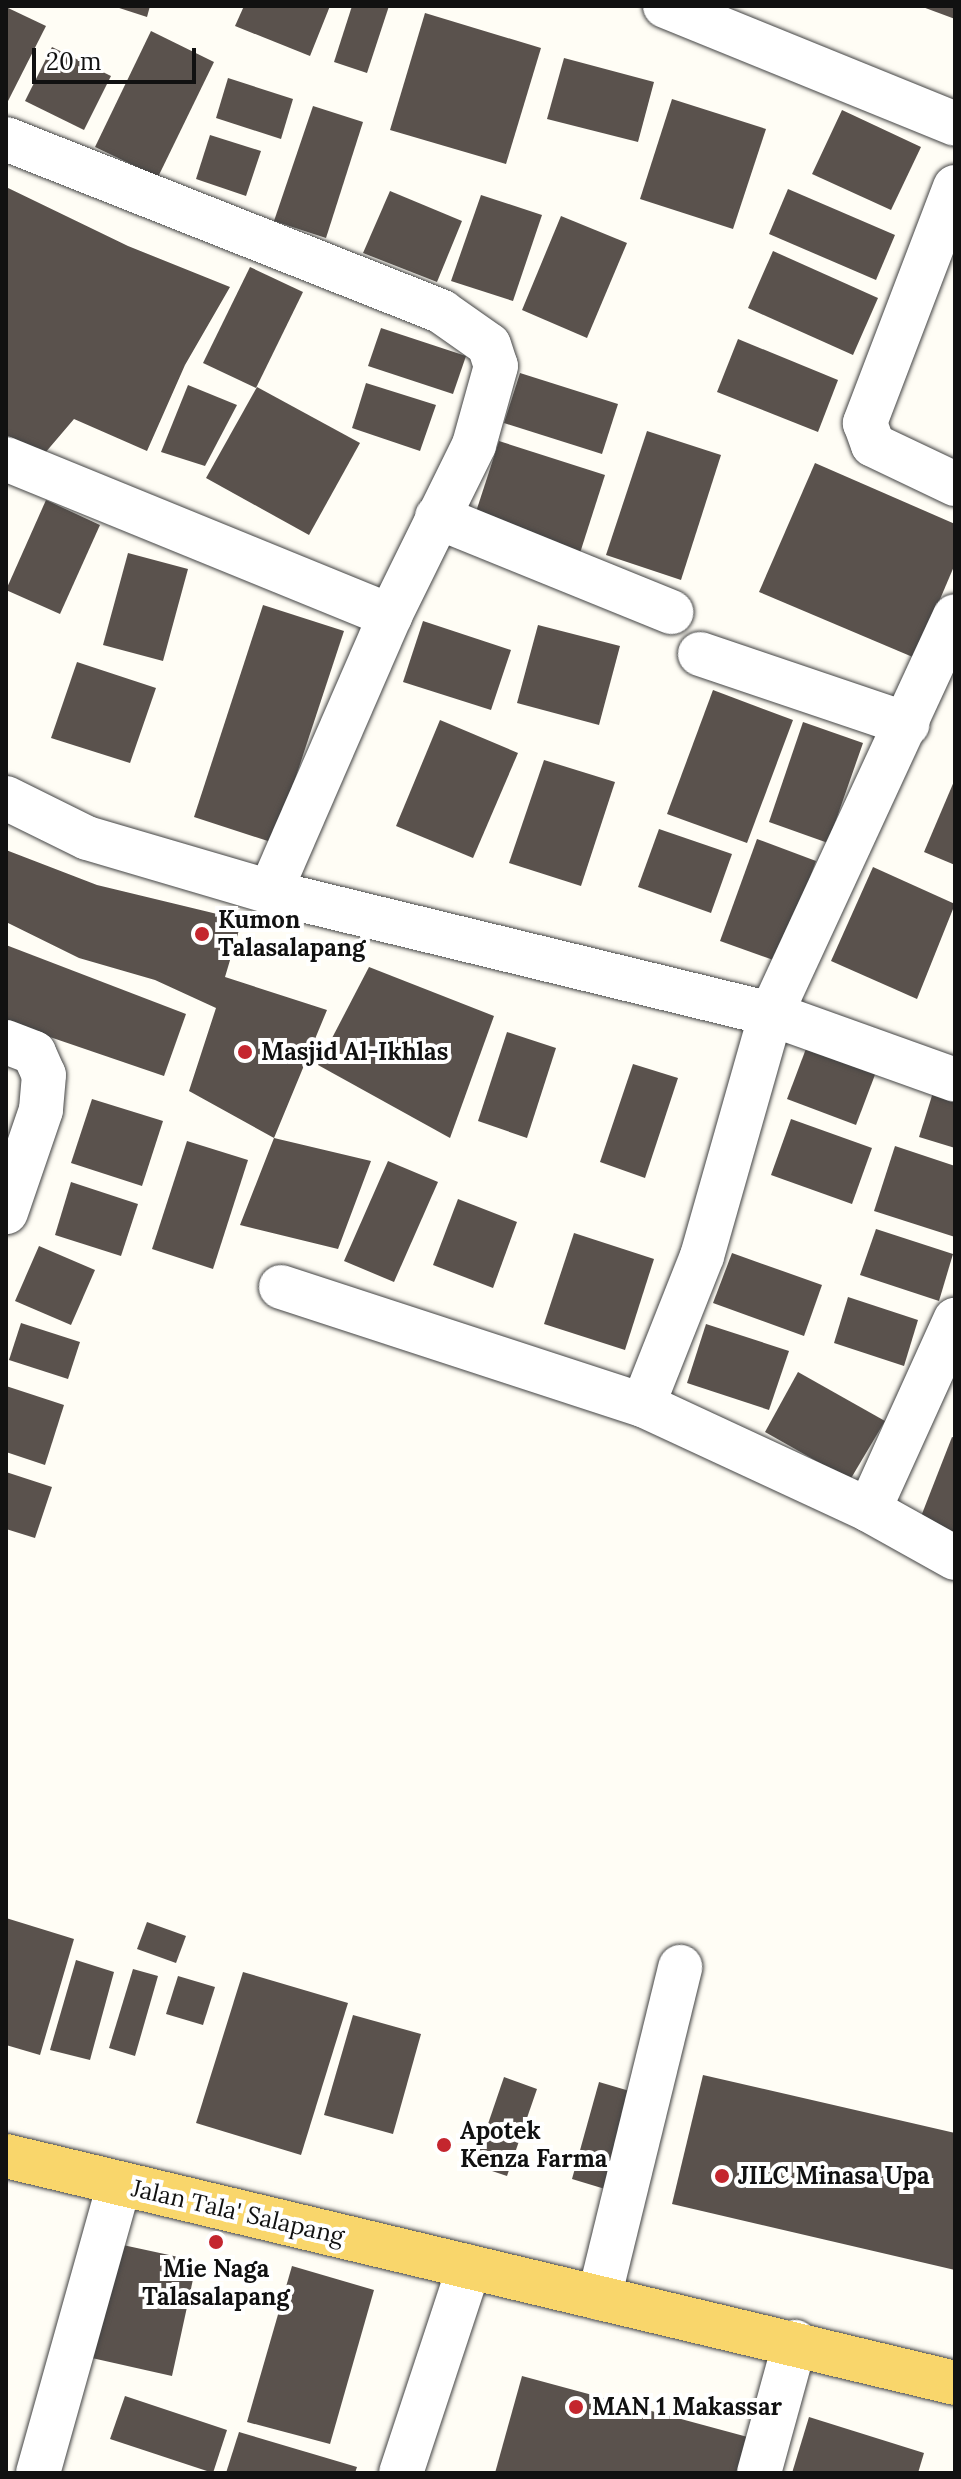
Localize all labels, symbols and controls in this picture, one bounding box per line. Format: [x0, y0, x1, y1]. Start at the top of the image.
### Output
scale bar [36, 32, 200, 82]
text: 20 m [46, 46, 102, 77]
place label: Kumon Talasalapang [218, 906, 365, 962]
marker: Kumon Talasalapang [193, 925, 211, 943]
place label: Masjid Al-Ikhlas [261, 1038, 448, 1066]
marker: Masjid Al-Ikhlas [236, 1043, 254, 1061]
place label: Apotek Kenza Farma [460, 2117, 607, 2173]
marker: Apotek Kenza Farma [435, 2136, 453, 2154]
place label: JILC Minasa Upa [738, 2162, 929, 2190]
marker: JILC Minasa Upa [713, 2167, 731, 2185]
street label: Jalan Tala' Salapang [129, 2174, 347, 2250]
marker: Mie Naga Talasalapang [207, 2233, 225, 2251]
place label: Mie Naga Talasalapang [142, 2255, 290, 2311]
place label: MAN 1 Makassar [592, 2393, 782, 2421]
marker: MAN 1 Makassar [567, 2398, 585, 2416]

